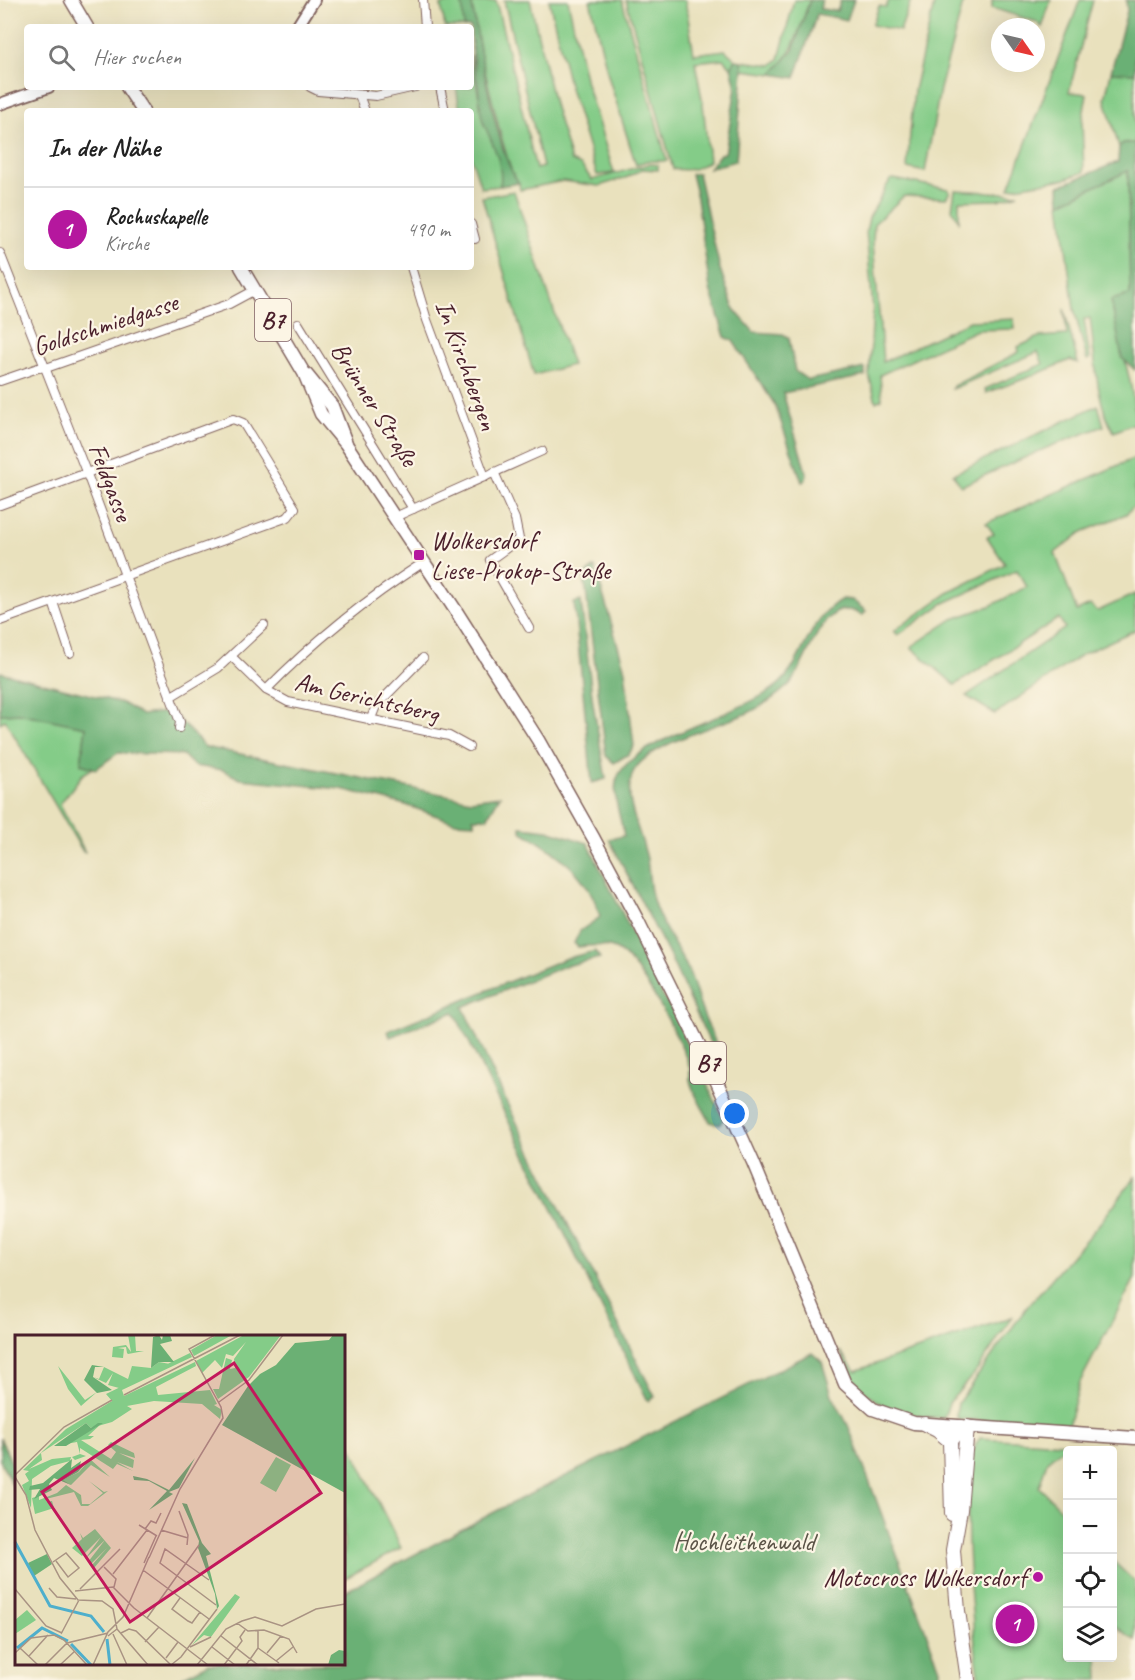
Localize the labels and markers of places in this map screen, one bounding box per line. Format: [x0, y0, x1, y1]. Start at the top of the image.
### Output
place label: Wolkersdorf Liese-Prokop-Straße [431, 524, 613, 587]
marker: Wolkersdorf Liese-Prokop-Straße [412, 548, 426, 562]
place label: Motocross Wolkersdorf [824, 1561, 1032, 1594]
marker: Motocross Wolkersdorf [1031, 1570, 1045, 1584]
pin: 1 [996, 1602, 1034, 1646]

